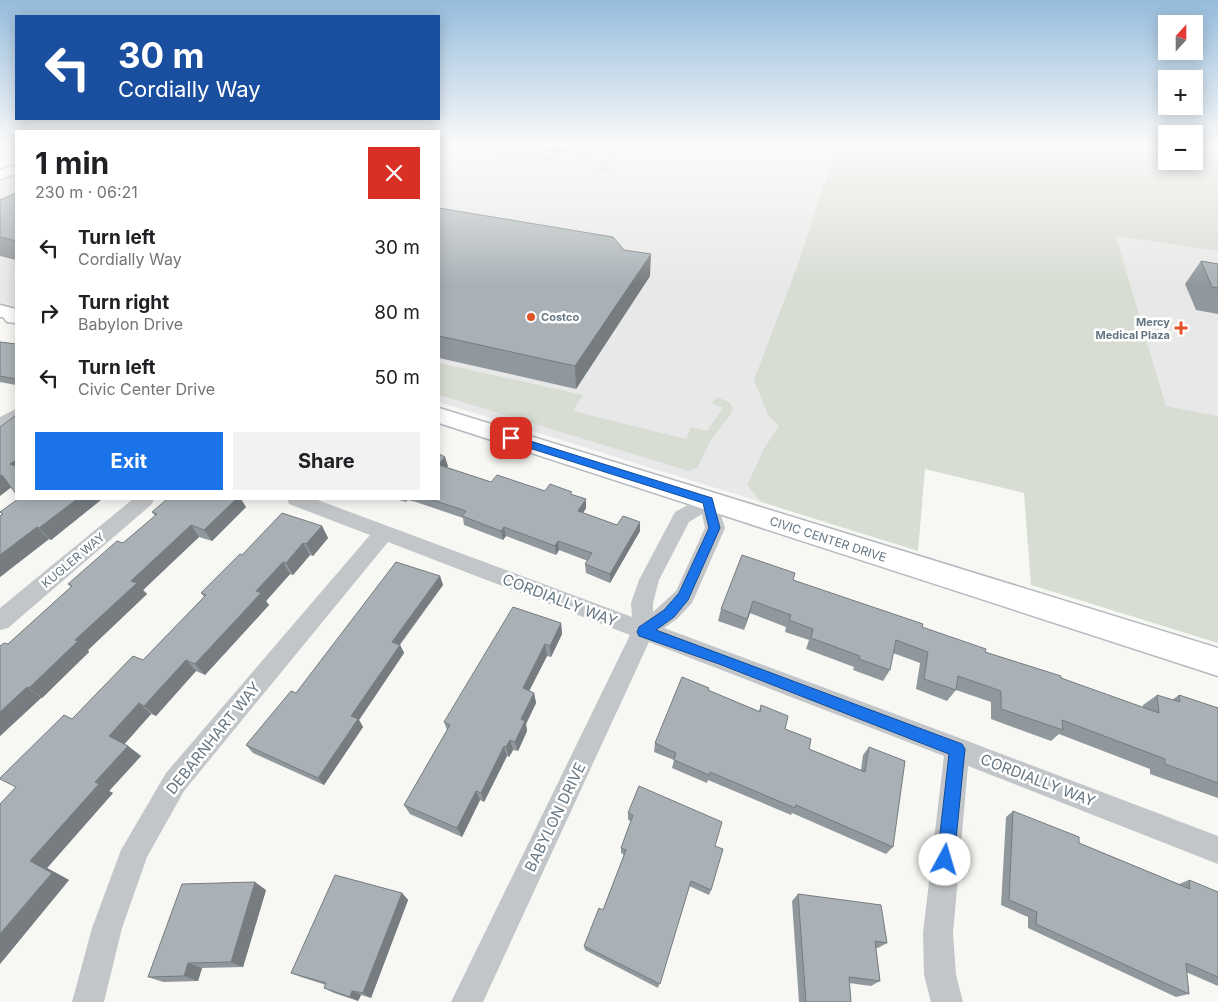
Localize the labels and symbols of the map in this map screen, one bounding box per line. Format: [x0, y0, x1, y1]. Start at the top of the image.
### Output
north arrow [1158, 15, 1202, 60]
place label: Costco [541, 310, 579, 324]
marker: Costco [525, 311, 537, 323]
place label: Mercy Medical Plaza [1096, 315, 1170, 342]
marker: Mercy Medical Plaza [1174, 321, 1188, 335]
pin [490, 417, 532, 459]
street label: CIVIC CENTER DRIVE [768, 513, 888, 565]
street label: KUGLER WAY [38, 529, 108, 591]
street label: CORDIALLY WAY [500, 569, 620, 631]
street label: DEBARNHART WAY [162, 678, 264, 798]
street label: CORDIALLY WAY [978, 749, 1098, 811]
street label: BABYLON DRIVE [520, 759, 590, 875]
position arrow [918, 833, 970, 885]

